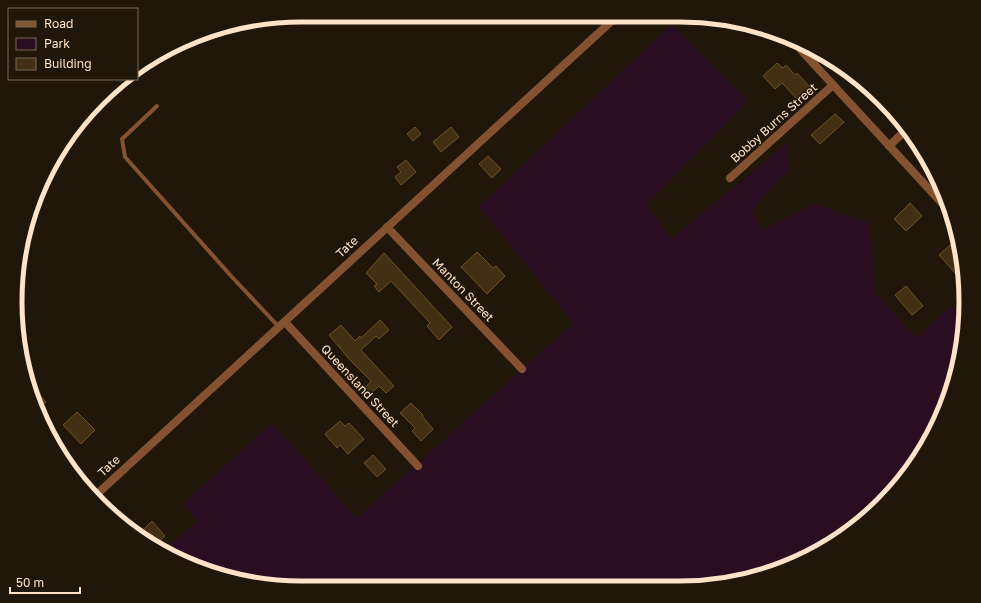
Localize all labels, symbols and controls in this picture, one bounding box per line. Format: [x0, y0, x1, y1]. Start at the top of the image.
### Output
legend [8, 8, 138, 80]
text: Road [44, 16, 73, 31]
text: Park [44, 36, 70, 51]
text: Building [44, 56, 92, 71]
street label: Bobby Burns Street [727, 80, 820, 166]
street label: Tate [332, 233, 361, 261]
street label: Manton Street [429, 255, 497, 325]
street label: Queensland Street [318, 341, 403, 430]
street label: Tate [94, 452, 123, 480]
scale bar [10, 569, 80, 595]
text: 50 m [16, 575, 44, 590]

